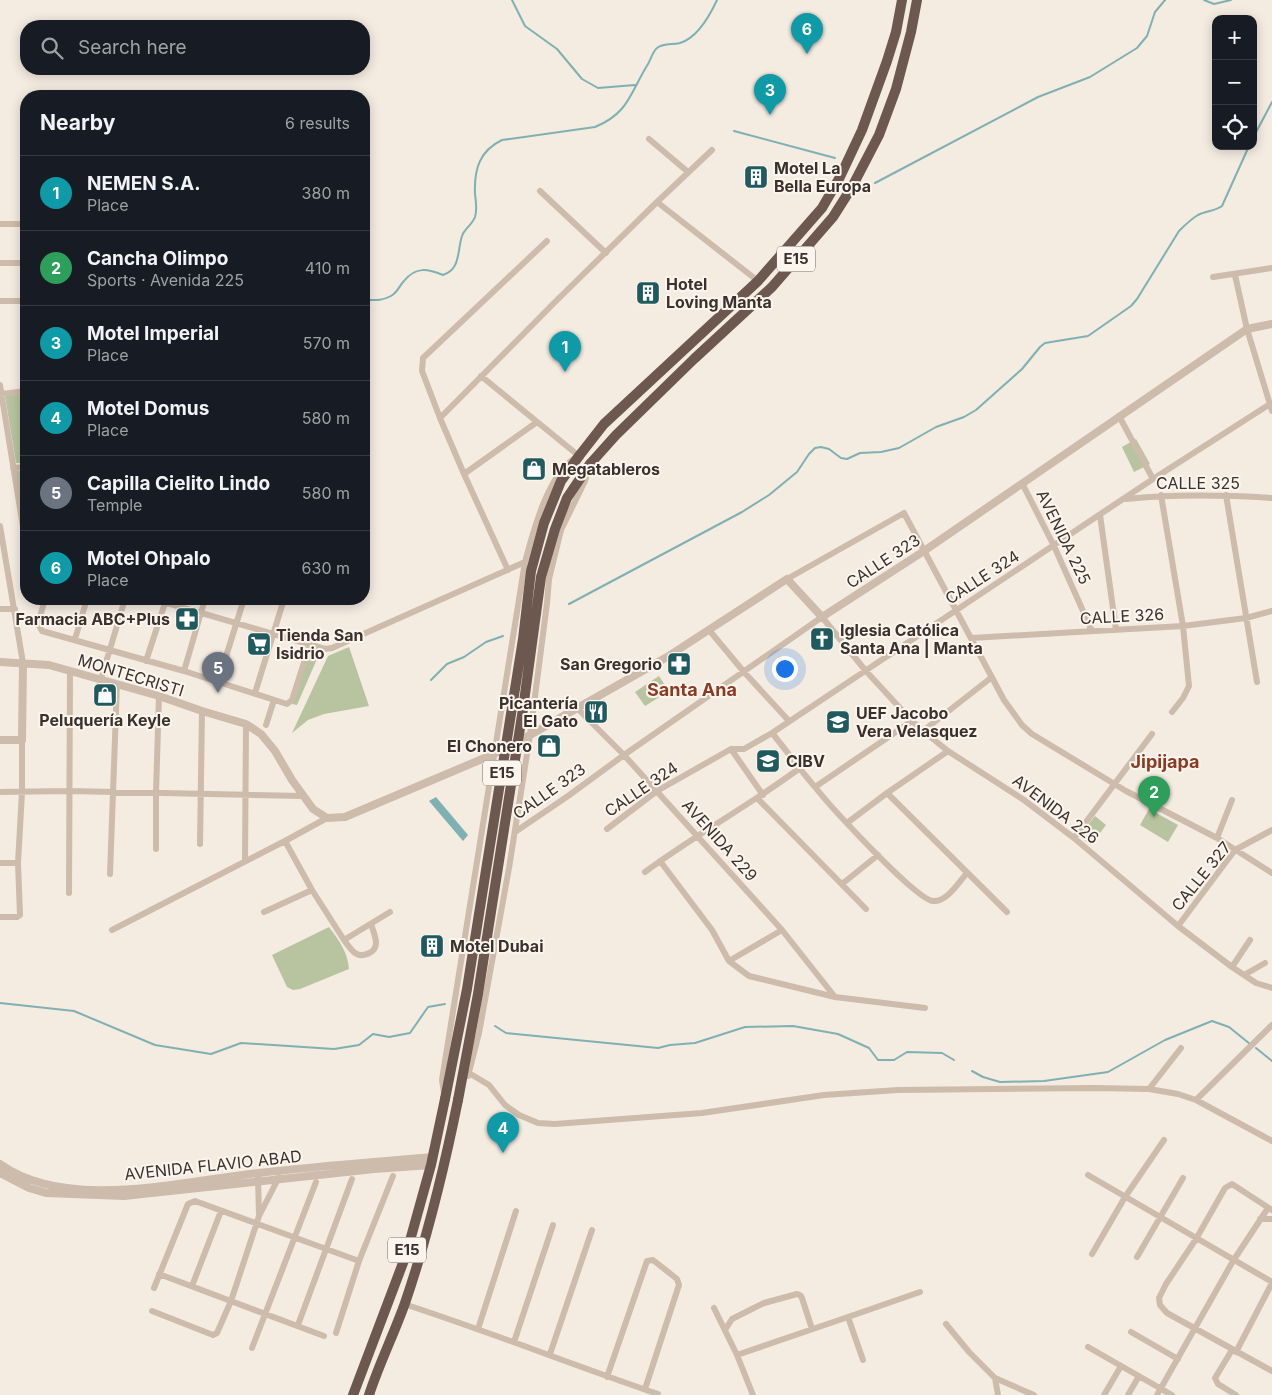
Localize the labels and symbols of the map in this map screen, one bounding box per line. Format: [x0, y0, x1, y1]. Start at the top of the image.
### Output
pin: 6 [791, 13, 823, 54]
pin: 3 [754, 74, 786, 115]
place label: Motel La Bella Europa [774, 158, 871, 196]
building icon: Motel La Bella Europa [743, 164, 769, 190]
road number: E15 [777, 246, 815, 272]
place label: Hotel Loving Manta [666, 274, 772, 312]
building icon: Hotel Loving Manta [635, 280, 661, 306]
pin: 1 [549, 331, 581, 372]
shop icon: Megatableros [521, 456, 547, 482]
place label: Megatableros [552, 459, 660, 479]
street label: CALLE 325 [1156, 473, 1240, 493]
street label: AVENIDA 225 [1032, 486, 1096, 588]
street label: CALLE 323 [842, 530, 924, 592]
street label: CALLE 324 [941, 546, 1023, 608]
street label: CALLE 326 [1079, 604, 1165, 628]
pharmacy icon: Farmacia ABC+Plus [174, 606, 200, 632]
place label: Farmacia ABC+Plus [15, 609, 170, 629]
place label: Iglesia Católica Santa Ana | Manta [840, 620, 983, 658]
place label: Tienda San Isidrio [276, 625, 363, 663]
church icon: Iglesia Católica Santa Ana | Manta [809, 626, 835, 652]
supermarket icon: Tienda San Isidrio [246, 631, 272, 657]
street label: MONTECRISTI [76, 649, 186, 701]
pharmacy icon: San Gregorio [666, 651, 692, 677]
pin: 5 [202, 652, 234, 693]
place label: San Gregorio [560, 654, 662, 674]
your location [772, 656, 798, 682]
district label: Santa Ana [647, 679, 737, 700]
shop icon: Peluquería Keyle [92, 682, 118, 708]
place label: Picantería El Gato [499, 693, 578, 731]
restaurant icon: Picantería El Gato [583, 699, 609, 725]
place label: UEF Jacobo Vera Velasquez [856, 703, 977, 741]
school or university icon: UEF Jacobo Vera Velasquez [825, 709, 851, 735]
place label: Peluquería Keyle [39, 710, 171, 730]
shop icon: El Chonero [536, 733, 562, 759]
place label: El Chonero [447, 736, 532, 756]
school or university icon: CIBV [755, 748, 781, 774]
place label: CIBV [786, 751, 825, 771]
district label: Jipijapa [1131, 751, 1199, 772]
street label: CALLE 324 [600, 757, 682, 821]
street label: CALLE 323 [509, 759, 589, 823]
road number: E15 [483, 760, 521, 786]
street label: AVENIDA 226 [1009, 770, 1103, 848]
pin: 2 [1138, 776, 1170, 817]
street label: AVENIDA 229 [678, 795, 762, 885]
street label: CALLE 327 [1167, 837, 1235, 915]
building icon: Motel Dubai [419, 933, 445, 959]
place label: Motel Dubai [450, 936, 543, 956]
pin: 4 [487, 1112, 519, 1153]
street label: AVENIDA FLAVIO ABAD [123, 1146, 303, 1184]
road number: E15 [388, 1238, 426, 1262]

